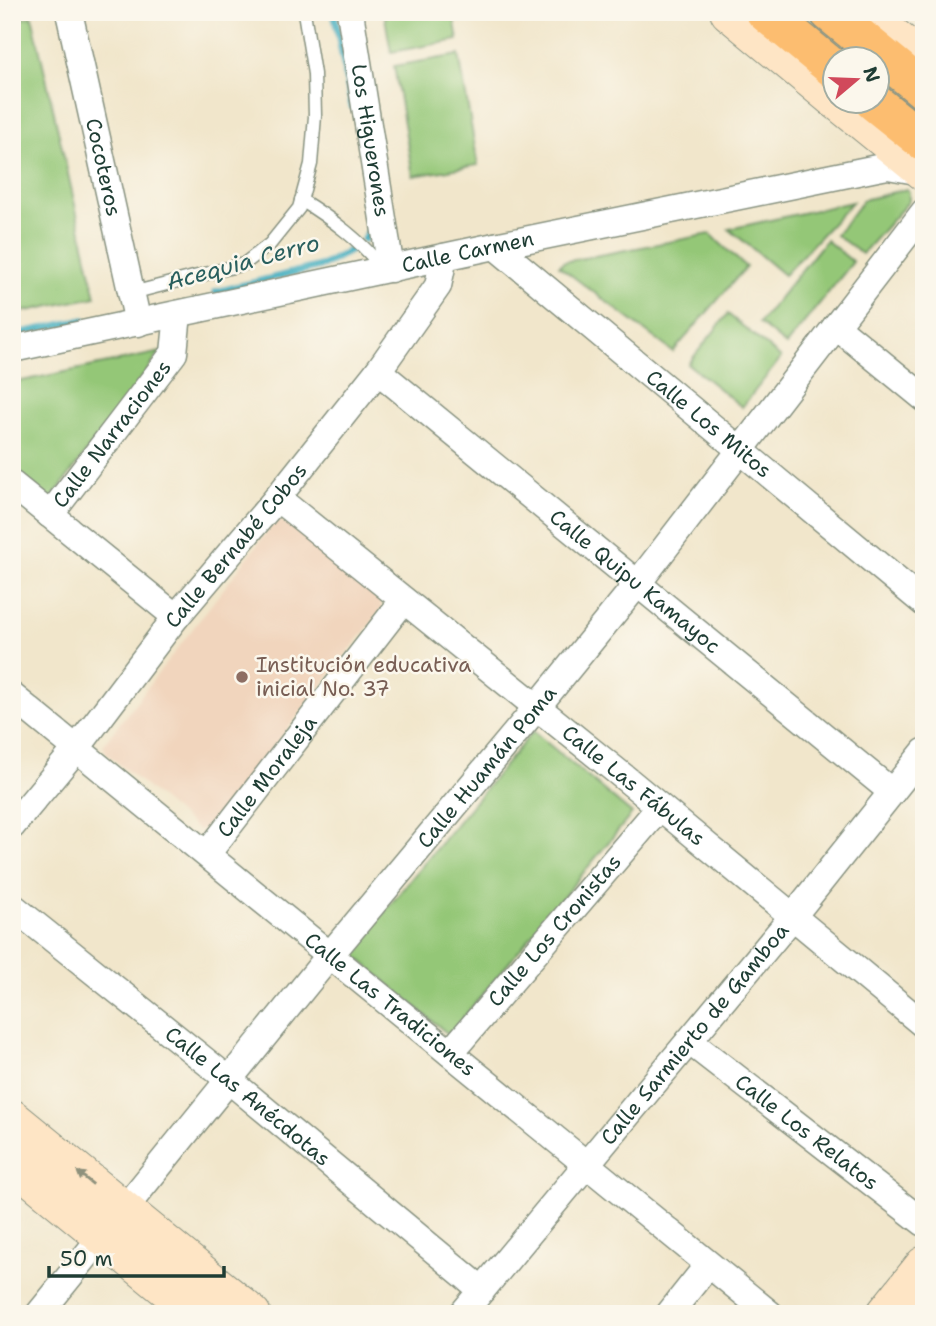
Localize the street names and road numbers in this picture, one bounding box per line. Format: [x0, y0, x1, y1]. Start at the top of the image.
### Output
street label: Los Higuerones [344, 62, 396, 219]
street label: Cocoteros [79, 116, 128, 219]
street label: Calle Carmen [399, 224, 536, 280]
street label: Calle Narraciones [46, 354, 178, 514]
street label: Calle Los Mitos [640, 363, 777, 484]
street label: Calle Bernabé Cobos [159, 457, 313, 634]
street label: Calle Quipu Kamayoc [543, 503, 726, 660]
street label: Calle Huamán Poma [411, 680, 563, 854]
street label: Calle Moraleja [211, 710, 323, 843]
street label: Calle Las Fábulas [556, 719, 711, 852]
street label: Calle Los Cronistas [482, 848, 628, 1013]
street label: Calle Sarmierto de Gamboa [594, 917, 795, 1151]
street label: Calle Las Tradiciones [299, 926, 482, 1083]
street label: Calle Las Anécdotas [159, 1020, 336, 1173]
street label: Calle Los Relatos [729, 1068, 884, 1197]

